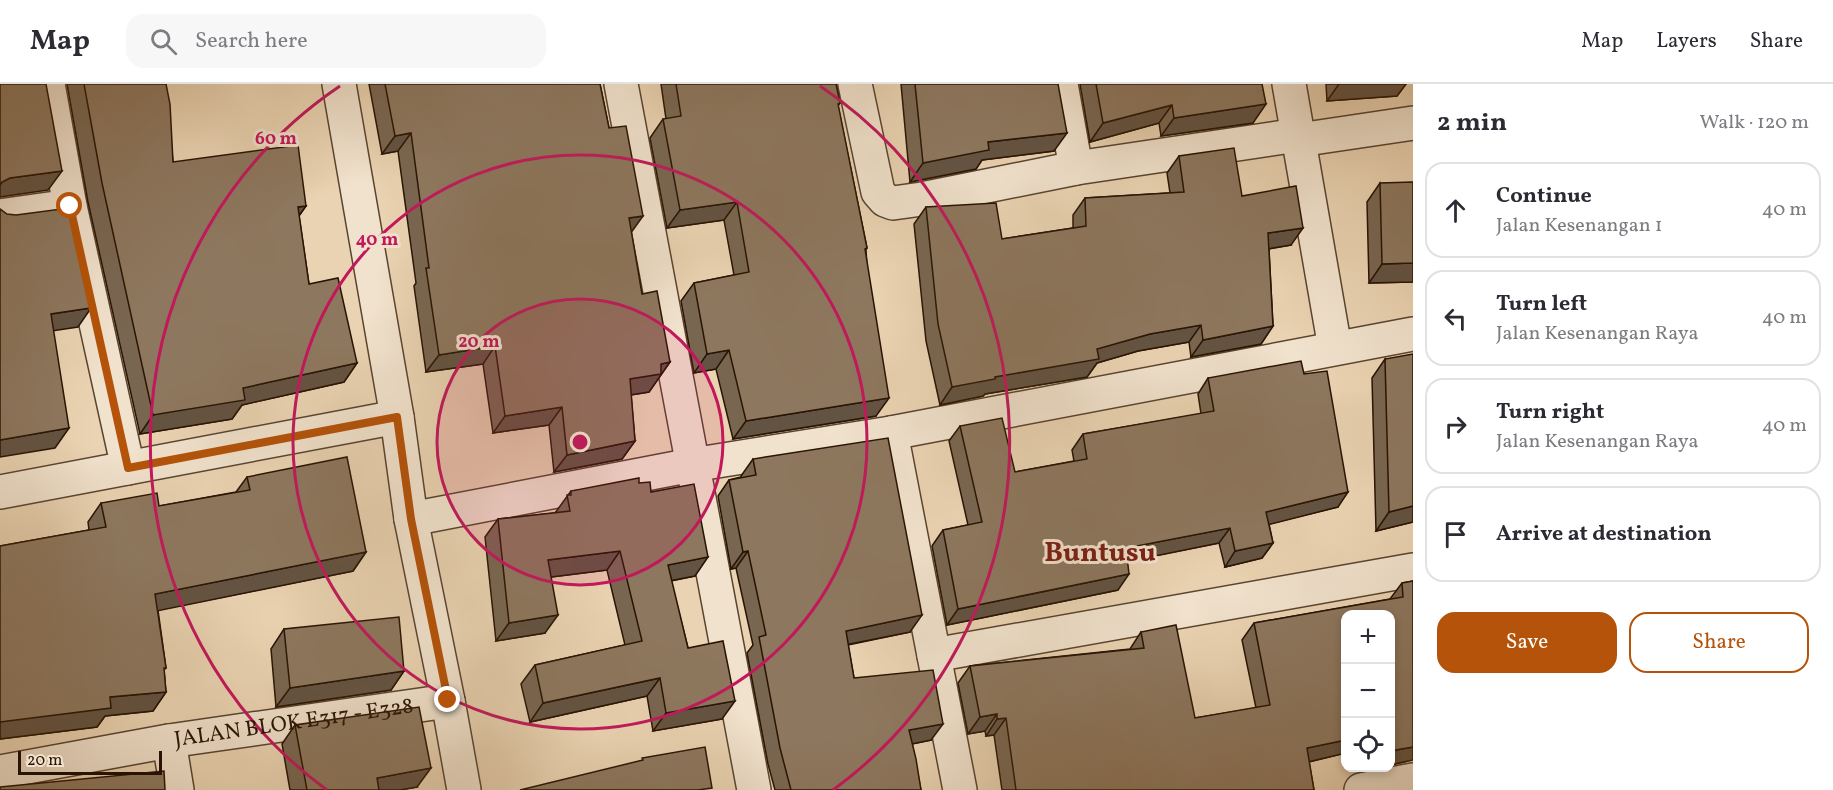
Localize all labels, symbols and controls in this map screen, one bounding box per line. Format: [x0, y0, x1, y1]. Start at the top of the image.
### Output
search box [126, 14, 546, 68]
text: Map [30, 22, 90, 61]
icon: search [147, 25, 180, 58]
text: Search here [195, 26, 308, 57]
text: Map [1581, 27, 1623, 56]
text: Layers [1656, 27, 1717, 56]
text: Share [1750, 27, 1803, 56]
text: 2 min [1437, 105, 1507, 141]
text: Walk · 120 m [1700, 109, 1809, 137]
text: 60 m [255, 127, 297, 152]
text: Continue [1496, 181, 1592, 212]
route start [56, 192, 82, 218]
icon: ahead [1439, 194, 1472, 227]
text: 40 m [1762, 196, 1807, 224]
text: Jalan Kesenangan 1 [1496, 212, 1662, 240]
text: 40 m [356, 228, 398, 253]
text: Turn left [1496, 289, 1587, 320]
icon: left [1439, 302, 1472, 335]
text: 40 m [1762, 304, 1807, 332]
text: Jalan Kesenangan Raya [1496, 320, 1698, 348]
text: 20 m [458, 330, 500, 355]
text: Turn right [1496, 397, 1604, 428]
icon: right [1439, 410, 1472, 443]
text: 40 m [1762, 412, 1807, 440]
text: Jalan Kesenangan Raya [1496, 428, 1698, 456]
centre of rings [570, 432, 590, 452]
icon: arrive [1439, 518, 1472, 551]
text: Arrive at destination [1496, 519, 1712, 550]
district label: Buntusu [1044, 534, 1156, 573]
map controls [1341, 610, 1395, 772]
button: + [1341, 610, 1395, 664]
button: Save [1437, 612, 1617, 673]
button: Share [1629, 612, 1809, 673]
button: − [1341, 664, 1395, 718]
route end [434, 686, 460, 712]
street label: JALAN BLOK E317 - E328 [172, 691, 415, 756]
button: locate [1341, 718, 1395, 772]
scale bar [18, 748, 162, 776]
text: 20 m [27, 750, 62, 772]

